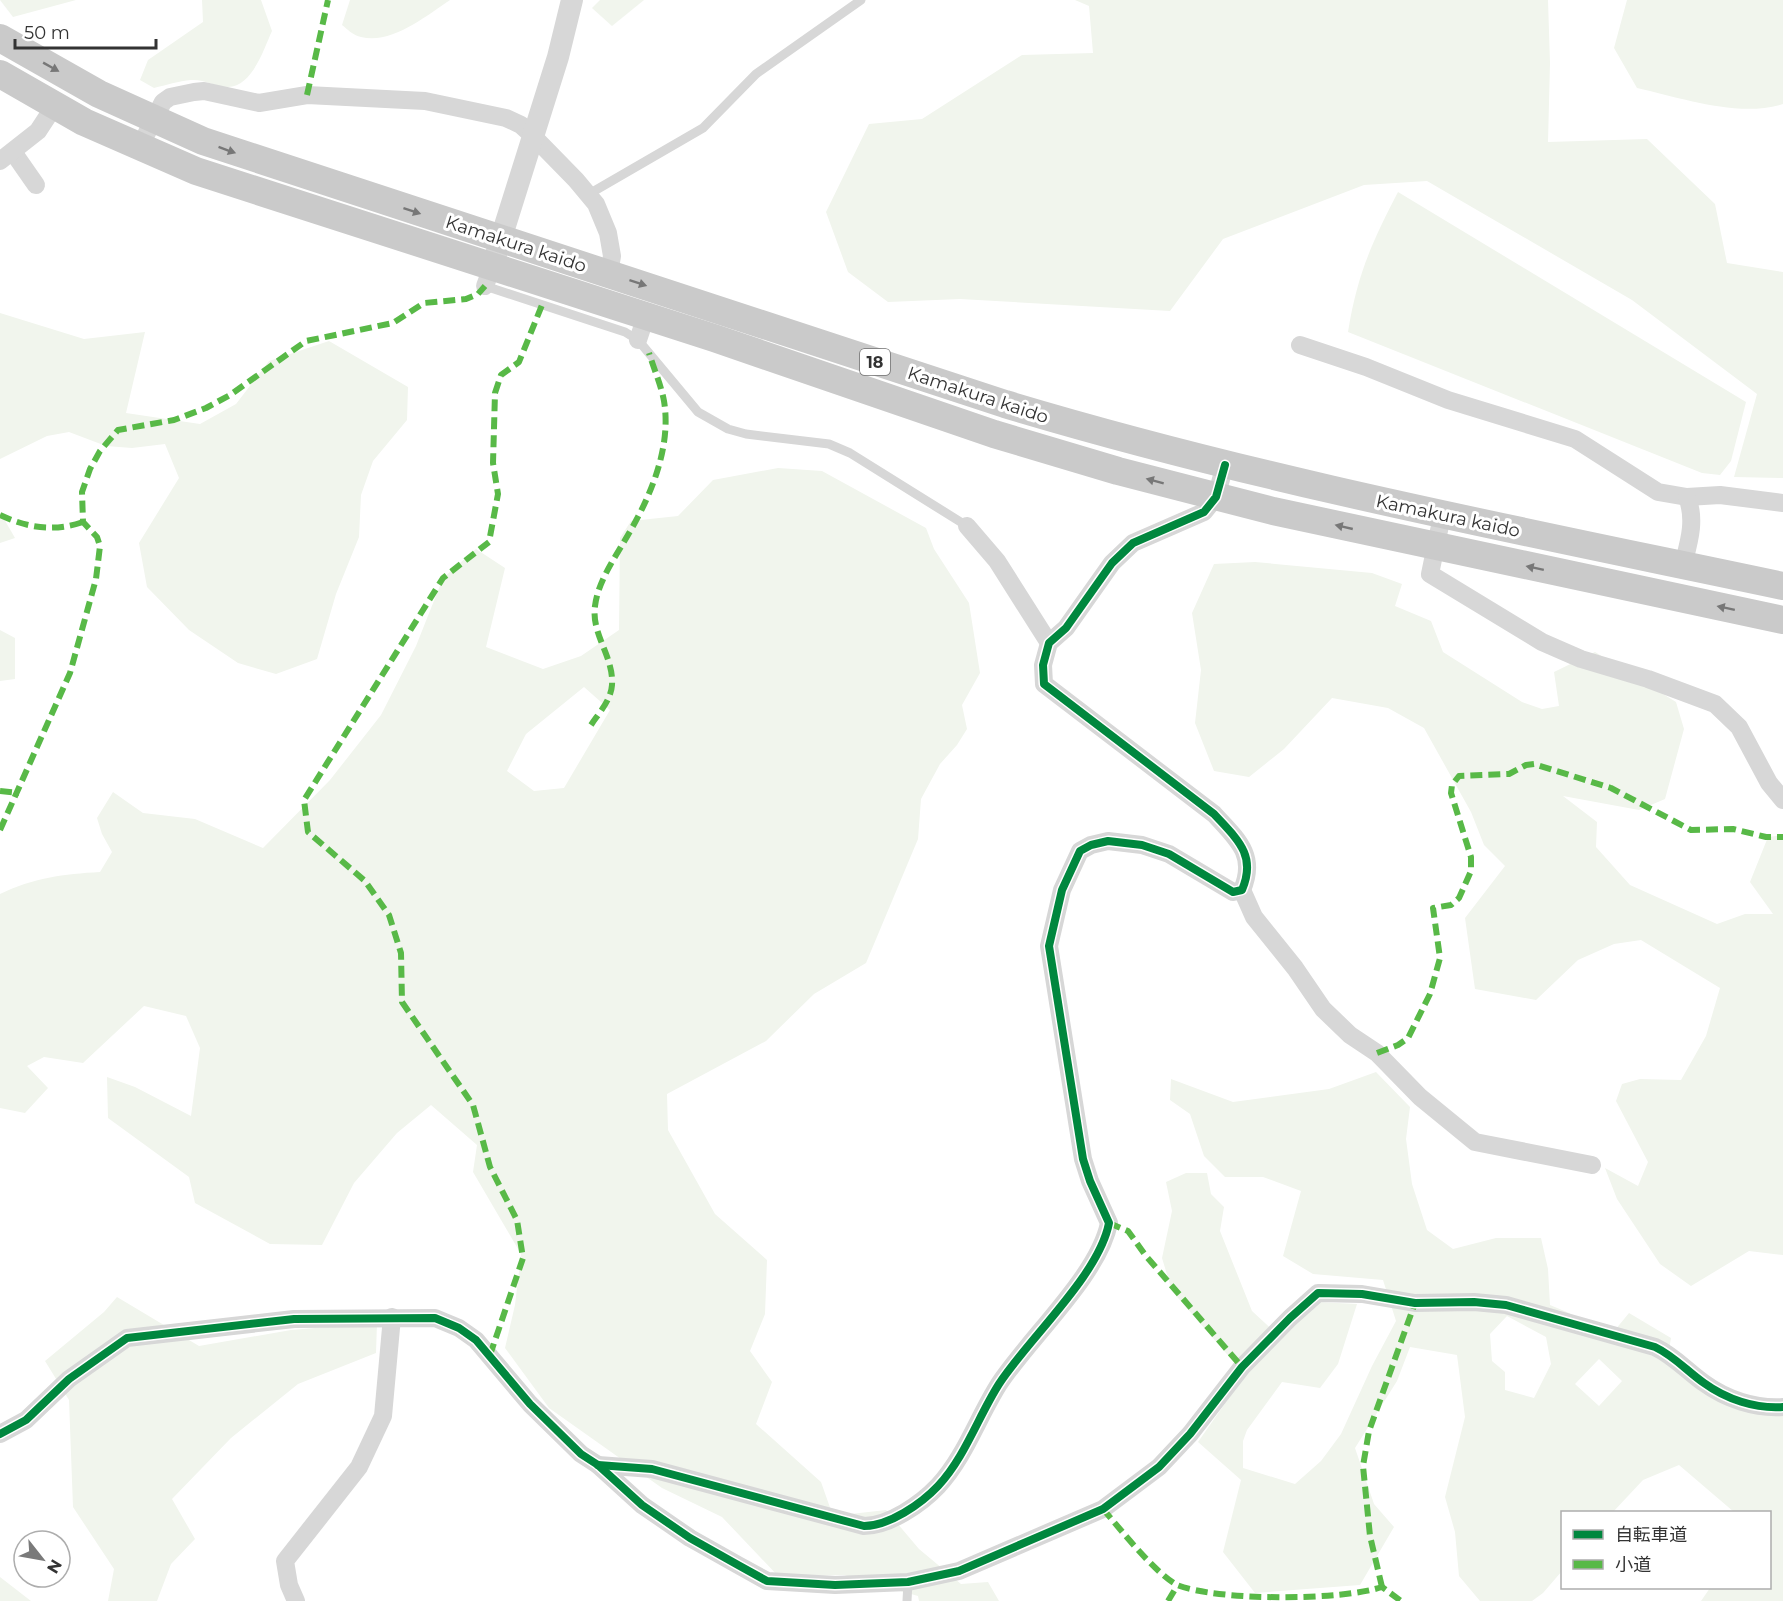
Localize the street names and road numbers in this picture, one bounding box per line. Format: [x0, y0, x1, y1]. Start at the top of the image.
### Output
street label: Kamakura kaido [443, 211, 589, 277]
road number: 18 [860, 349, 890, 375]
street label: Kamakura kaido [905, 362, 1051, 428]
street label: Kamakura kaido [1374, 490, 1522, 542]

